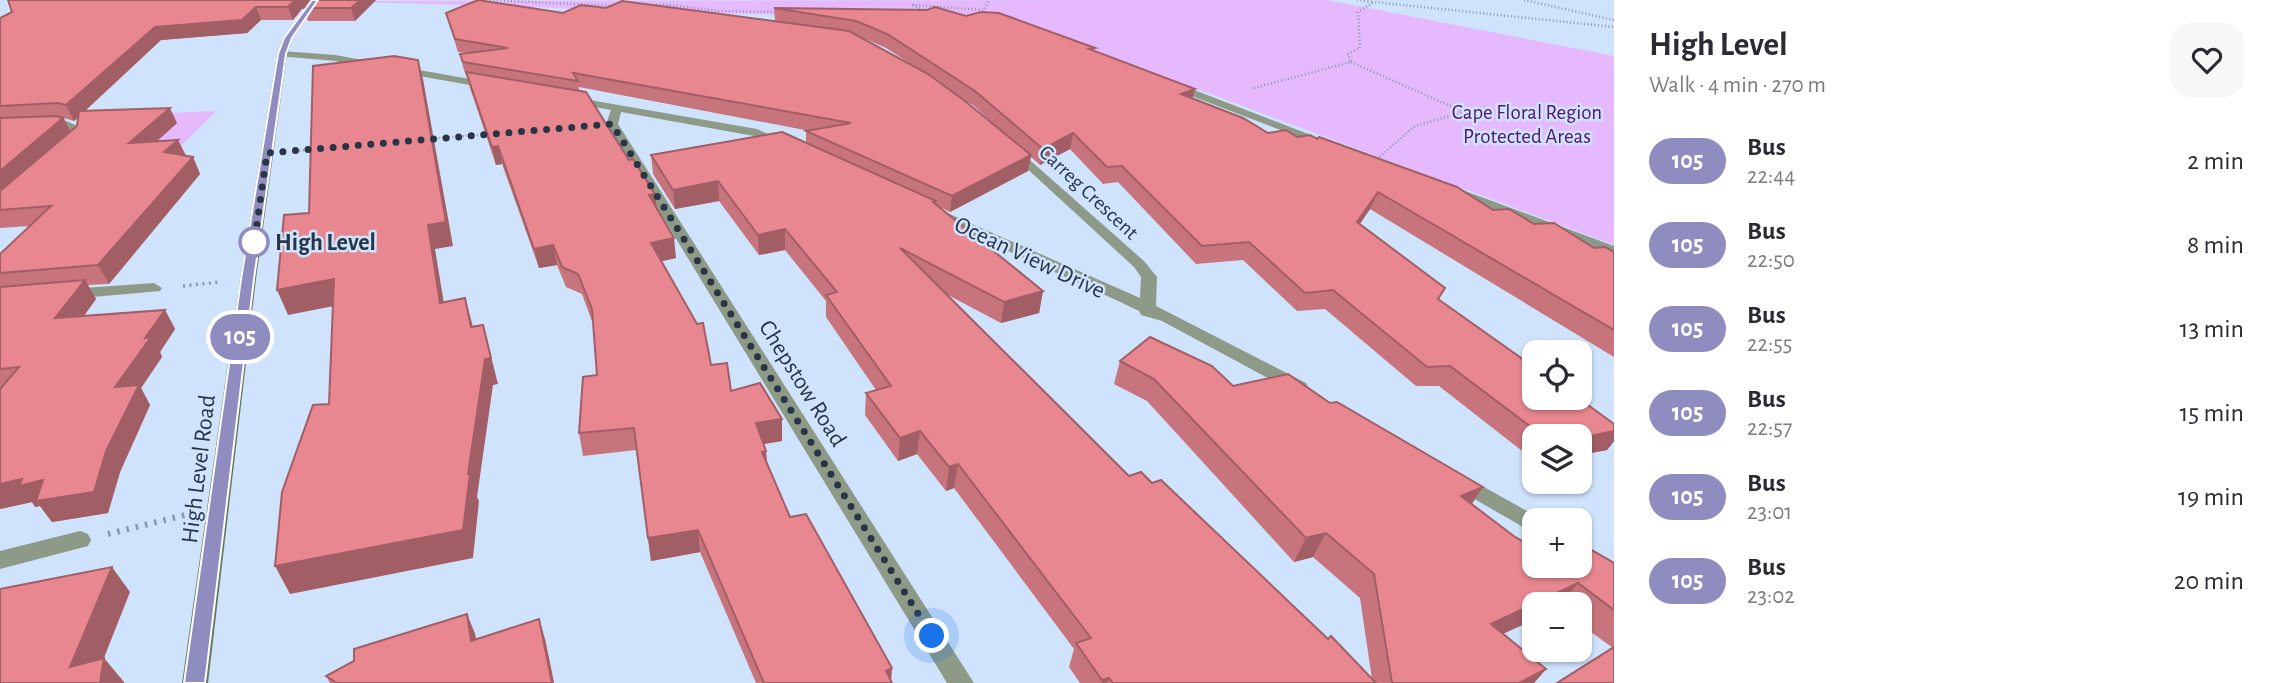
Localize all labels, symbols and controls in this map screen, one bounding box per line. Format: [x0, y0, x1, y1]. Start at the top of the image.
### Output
button: heart [2170, 23, 2244, 97]
text: High Level [1649, 29, 1788, 62]
text: Walk · 4 min · 270 m [1649, 74, 1826, 97]
park label: Cape Floral Region Protected Areas [1452, 102, 1602, 147]
text: Bus [1747, 134, 1786, 160]
street label: Carreg Crescent [1035, 141, 1143, 244]
text: 2 min [2187, 148, 2244, 174]
text: 105 [1672, 149, 1703, 173]
text: 22:44 [1747, 165, 1795, 188]
street label: Ocean View Drive [951, 213, 1109, 303]
text: Bus [1747, 218, 1786, 244]
marker: High Level [239, 227, 269, 257]
place label: High Level [275, 231, 376, 255]
text: 8 min [2187, 232, 2244, 258]
text: 105 [1672, 233, 1703, 257]
text: 22:50 [1747, 249, 1795, 272]
text: Bus [1747, 302, 1786, 328]
line badge: 105 [200, 314, 280, 360]
street label: Chepstow Road [754, 316, 850, 451]
text: 13 min [2180, 316, 2244, 342]
text: 105 [1672, 317, 1703, 341]
text: 105 [224, 325, 256, 349]
text: 22:55 [1747, 333, 1792, 356]
map controls [1522, 340, 1592, 662]
button: locate [1522, 340, 1592, 410]
text: Bus [1747, 386, 1786, 412]
street label: High Level Road [178, 393, 220, 545]
text: 15 min [2179, 400, 2244, 426]
text: 105 [1672, 401, 1703, 425]
text: 22:57 [1747, 417, 1792, 440]
button: layers [1522, 424, 1592, 494]
text: Bus [1747, 470, 1786, 496]
text: 19 min [2178, 484, 2244, 510]
text: 105 [1672, 485, 1703, 509]
text: 23:01 [1747, 501, 1792, 524]
button: + [1522, 508, 1592, 578]
text: Bus [1747, 554, 1786, 580]
text: 20 min [2174, 568, 2244, 594]
text: 105 [1672, 569, 1703, 593]
text: 23:02 [1747, 585, 1795, 608]
button: − [1522, 592, 1592, 662]
your location [914, 618, 949, 653]

